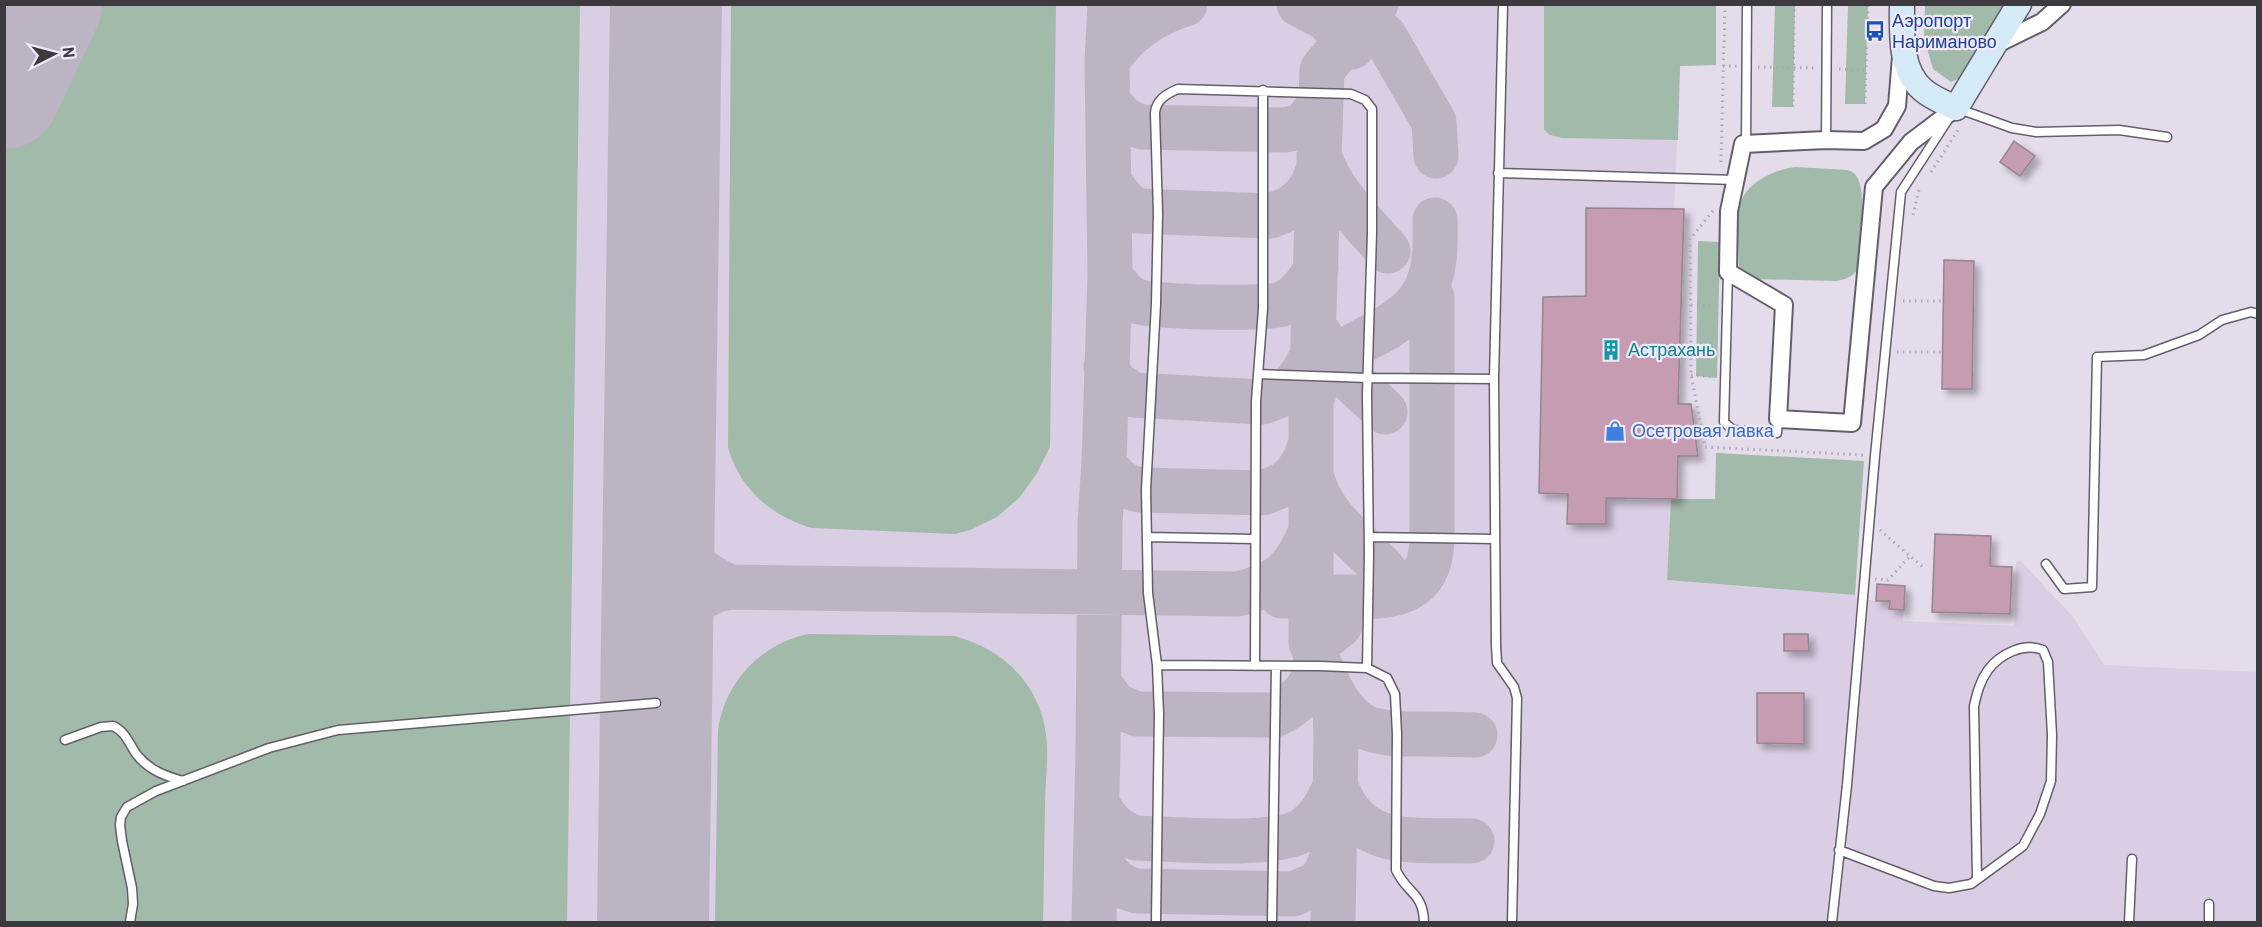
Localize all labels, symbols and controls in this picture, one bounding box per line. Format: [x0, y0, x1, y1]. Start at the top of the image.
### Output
place label: Аэропорт Нариманово [1892, 9, 1997, 52]
bus stop icon: Аэропорт Нариманово [1863, 19, 1887, 43]
north arrow [24, 24, 84, 84]
text: N [59, 46, 79, 59]
building icon: Астрахань [1599, 338, 1623, 362]
place label: Астрахань [1628, 338, 1715, 360]
shop icon: Осетровая лавка [1603, 419, 1627, 443]
place label: Осетровая лавка [1632, 419, 1775, 441]

